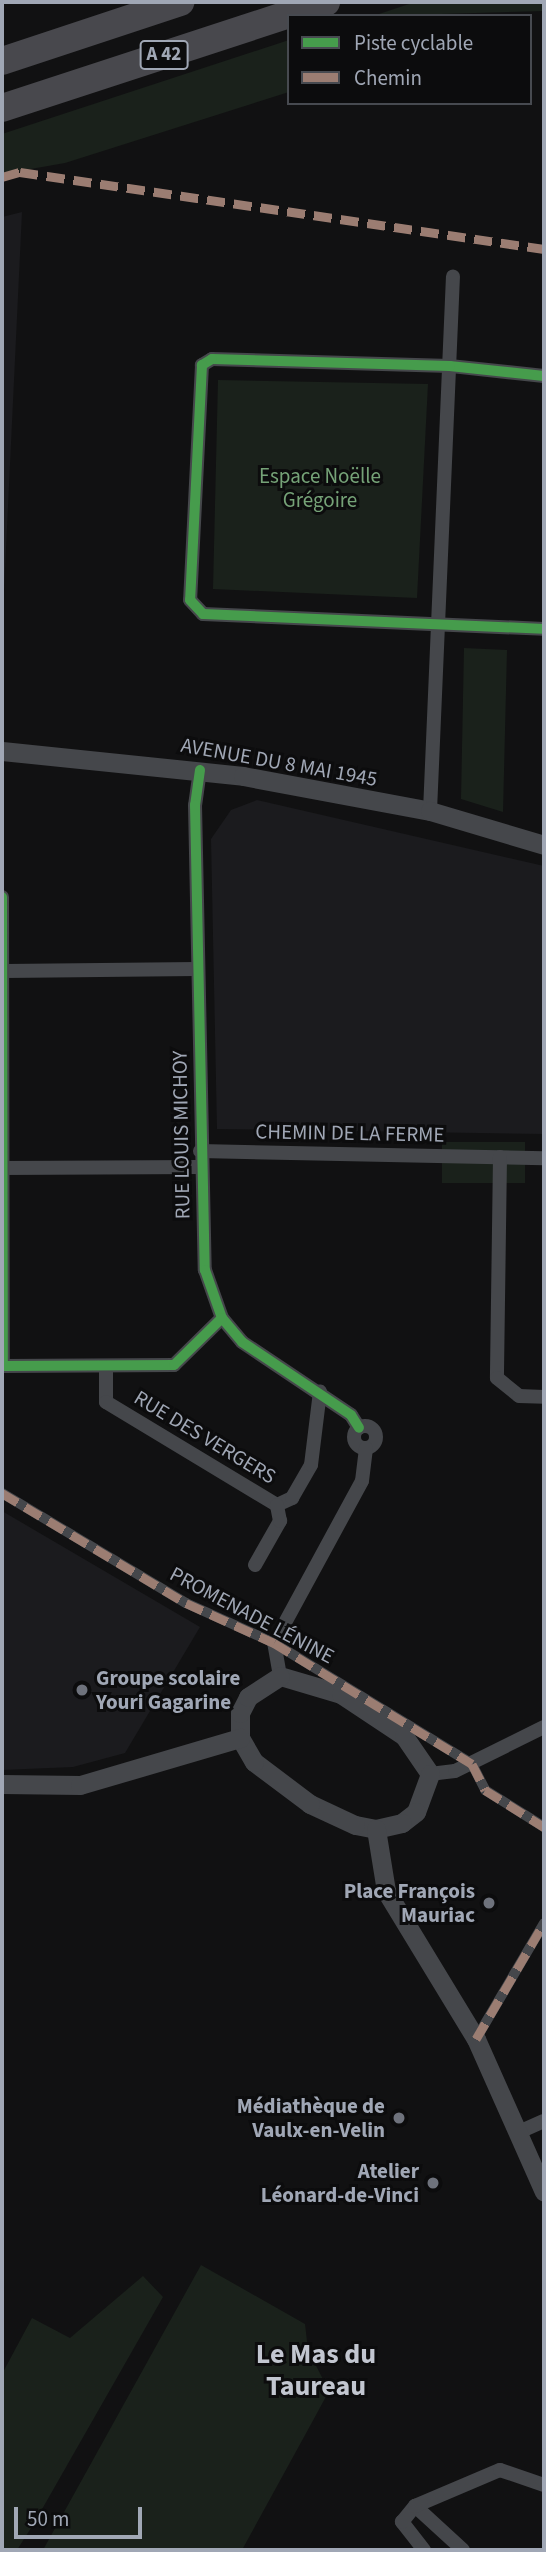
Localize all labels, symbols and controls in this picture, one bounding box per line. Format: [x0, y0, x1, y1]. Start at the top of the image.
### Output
legend [287, 14, 532, 105]
text: Piste cyclable [354, 28, 473, 58]
road number: A 42 [140, 40, 188, 70]
text: Chemin [354, 63, 422, 93]
park label: Espace Noëlle Grégoire [259, 463, 381, 513]
street label: AVENUE DU 8 MAI 1945 [179, 732, 379, 792]
street label: RUE LOUIS MICHOY [167, 1050, 195, 1220]
street label: CHEMIN DE LA FERME [255, 1119, 445, 1147]
street label: RUE DES VERGERS [130, 1385, 280, 1489]
street label: PROMENADE LÉNINE [166, 1561, 338, 1669]
place label: Groupe scolaire Youri Gagarine [96, 1665, 240, 1715]
marker: Groupe scolaire Youri Gagarine [74, 1682, 90, 1698]
place label: Place François Mauriac [344, 1878, 475, 1928]
marker: Place François Mauriac [481, 1895, 497, 1911]
place label: Médiathèque de Vaulx-en-Velin [237, 2093, 385, 2143]
marker: Médiathèque de Vaulx-en-Velin [391, 2110, 407, 2126]
place label: Atelier Léonard-de-Vinci [261, 2158, 419, 2208]
marker: Atelier Léonard-de-Vinci [425, 2175, 441, 2191]
district label: Le Mas du Taureau [256, 2337, 376, 2403]
scale bar [18, 2492, 145, 2536]
text: 50 m [27, 2504, 69, 2534]

